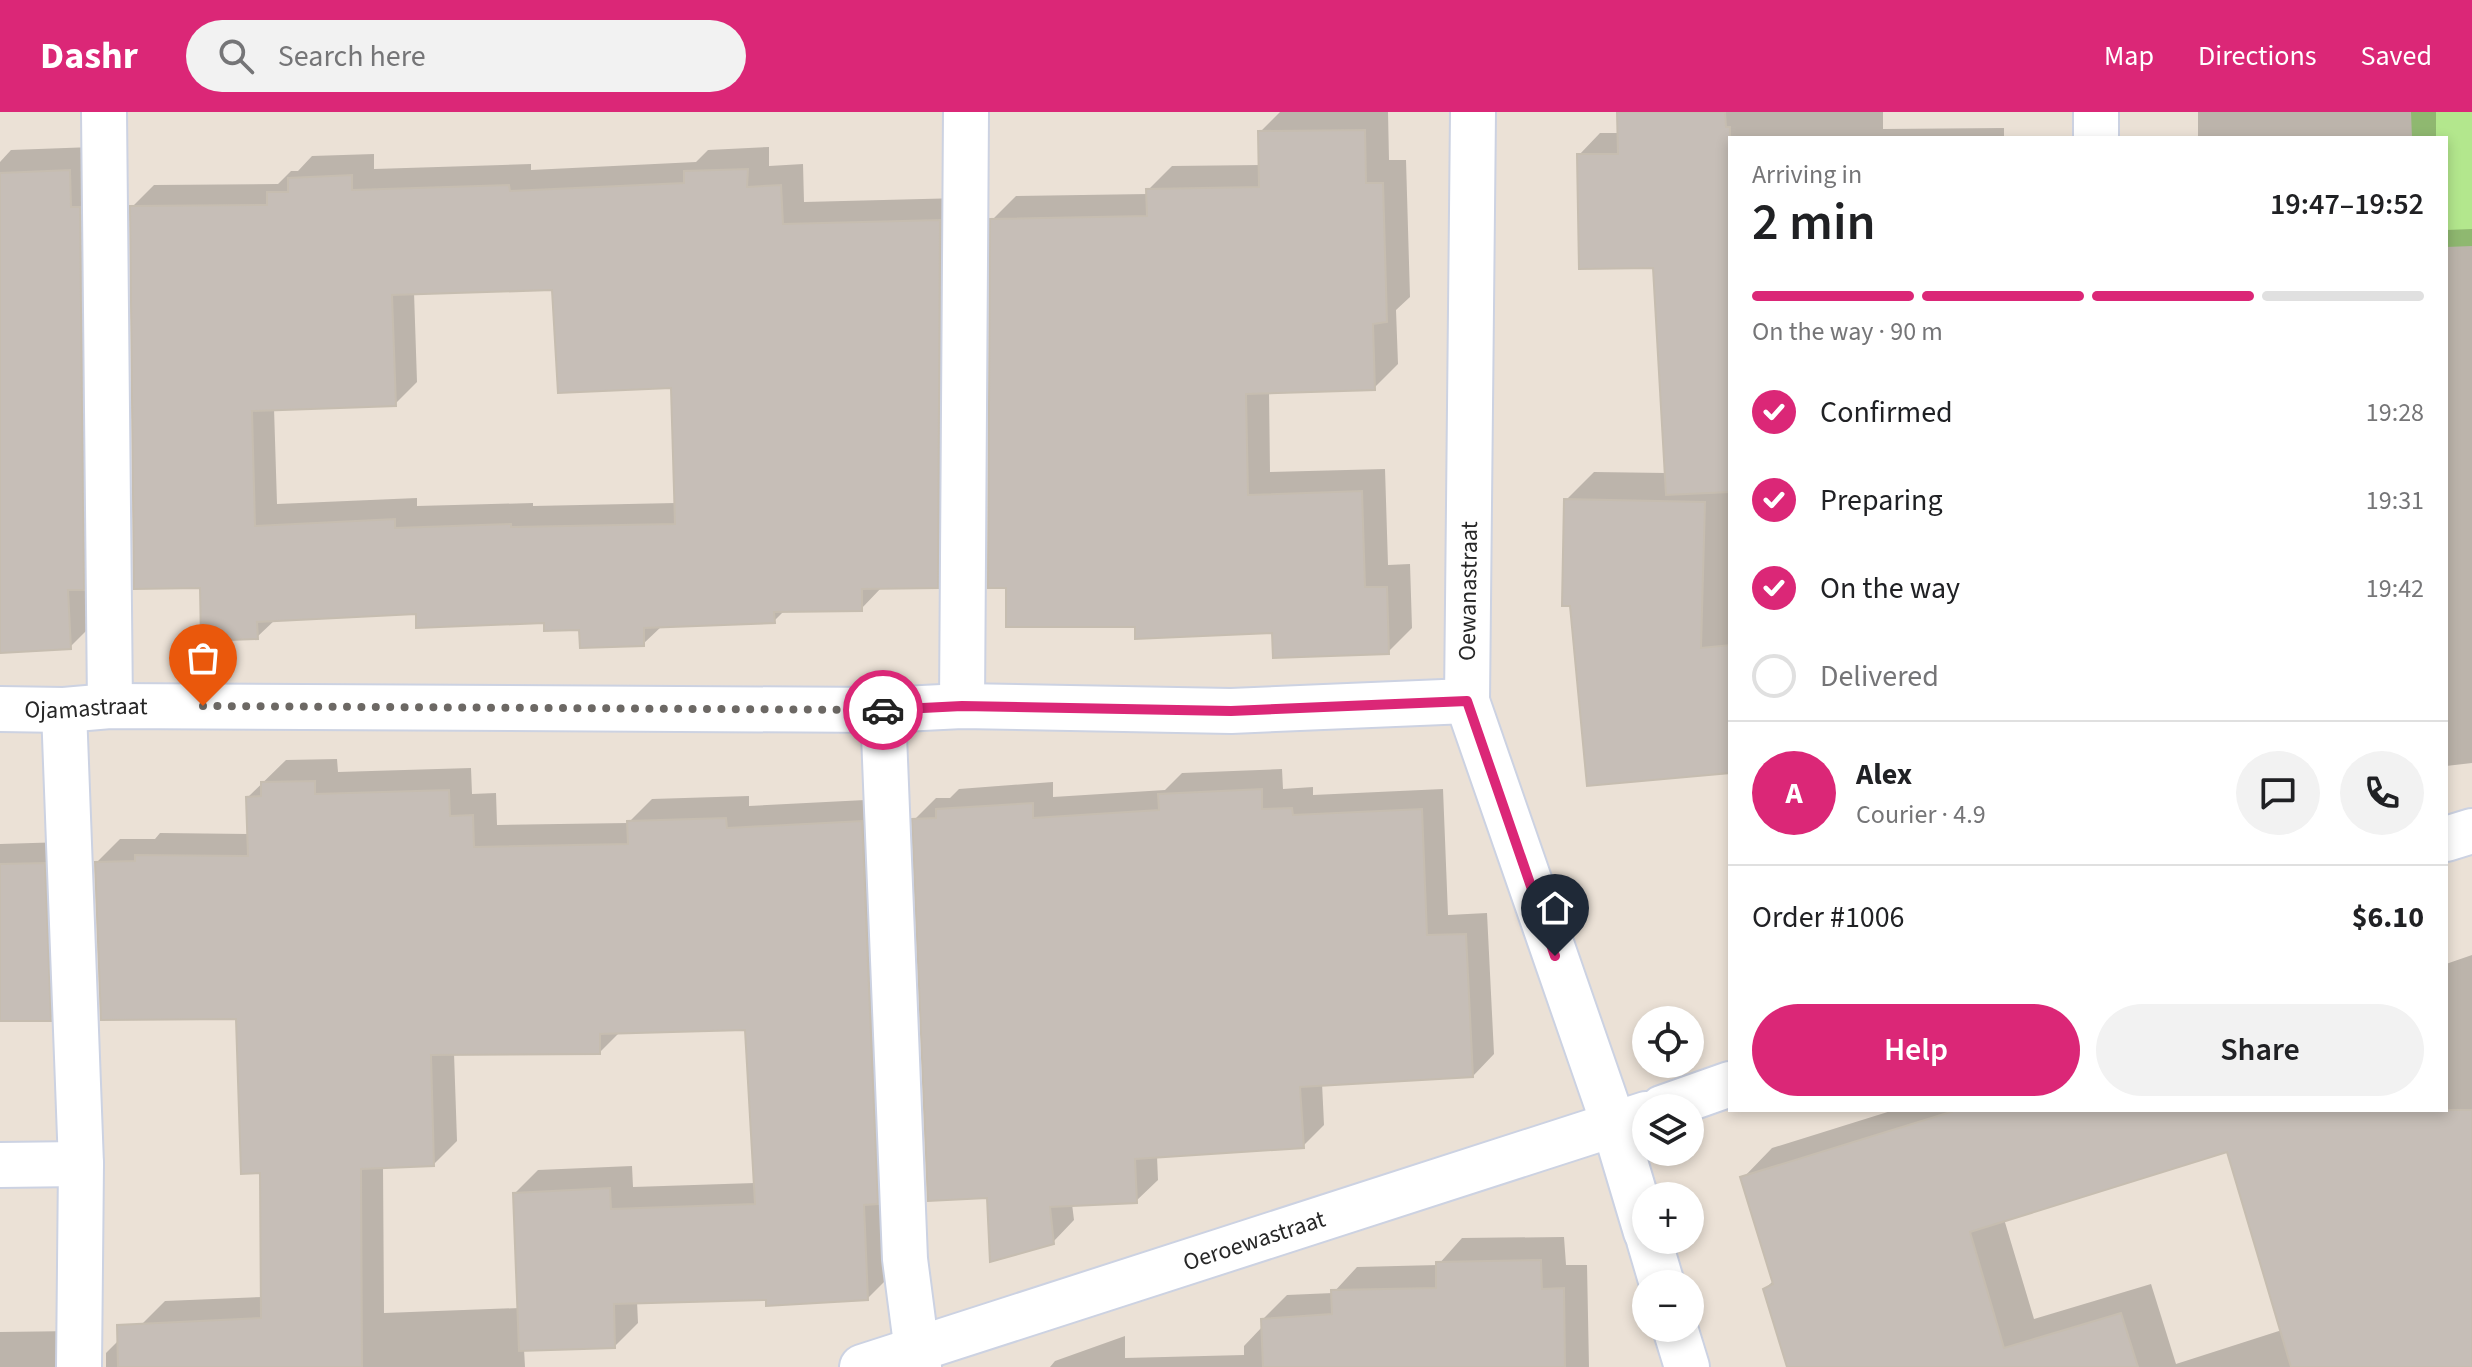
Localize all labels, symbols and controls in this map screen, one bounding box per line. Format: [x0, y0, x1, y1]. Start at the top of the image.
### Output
search box [186, 20, 746, 92]
text: Dashr [40, 29, 138, 83]
icon: search [214, 34, 258, 78]
text: Search here [278, 35, 426, 78]
text: Map [2104, 36, 2154, 76]
text: Directions [2198, 36, 2317, 76]
text: Saved [2361, 36, 2432, 76]
text: Arriving in [1752, 156, 1862, 193]
text: 19:47–19:52 [2270, 183, 2424, 226]
text: 2 min [1752, 186, 1876, 260]
text: On the way · 90 m [1752, 313, 1943, 350]
icon: check [1752, 390, 1796, 434]
text: Confirmed [1820, 391, 1953, 434]
text: 19:28 [2366, 394, 2424, 431]
icon: check [1752, 478, 1796, 522]
text: Preparing [1820, 479, 1943, 522]
text: 19:31 [2366, 482, 2424, 519]
street label: Oewanastraat [1450, 521, 1487, 661]
icon: check [1752, 566, 1796, 610]
text: On the way [1820, 567, 1960, 610]
text: 19:42 [2366, 570, 2424, 607]
pin [169, 624, 237, 706]
icon: bag [181, 636, 225, 680]
text: Delivered [1820, 655, 1939, 698]
courier [843, 670, 923, 750]
icon: car [861, 688, 905, 732]
street label: Ojamastraat [24, 689, 148, 728]
button: chat [2236, 751, 2320, 835]
button: phone [2340, 751, 2424, 835]
text: Alex [1856, 753, 1912, 796]
text: A [1785, 772, 1803, 815]
text: Courier · 4.9 [1856, 796, 1986, 833]
pin [1521, 874, 1589, 956]
icon: home [1533, 886, 1577, 930]
text: Order #1006 [1752, 896, 1905, 939]
text: $6.10 [2352, 896, 2424, 939]
button: Help [1752, 1004, 2080, 1096]
button: Share [2096, 1004, 2424, 1096]
map controls [1632, 1006, 1704, 1342]
button: locate [1632, 1006, 1704, 1078]
button: layers [1632, 1094, 1704, 1166]
button: + [1632, 1182, 1704, 1254]
street label: Oeroewastraat [1179, 1202, 1330, 1280]
button: − [1632, 1270, 1704, 1342]

